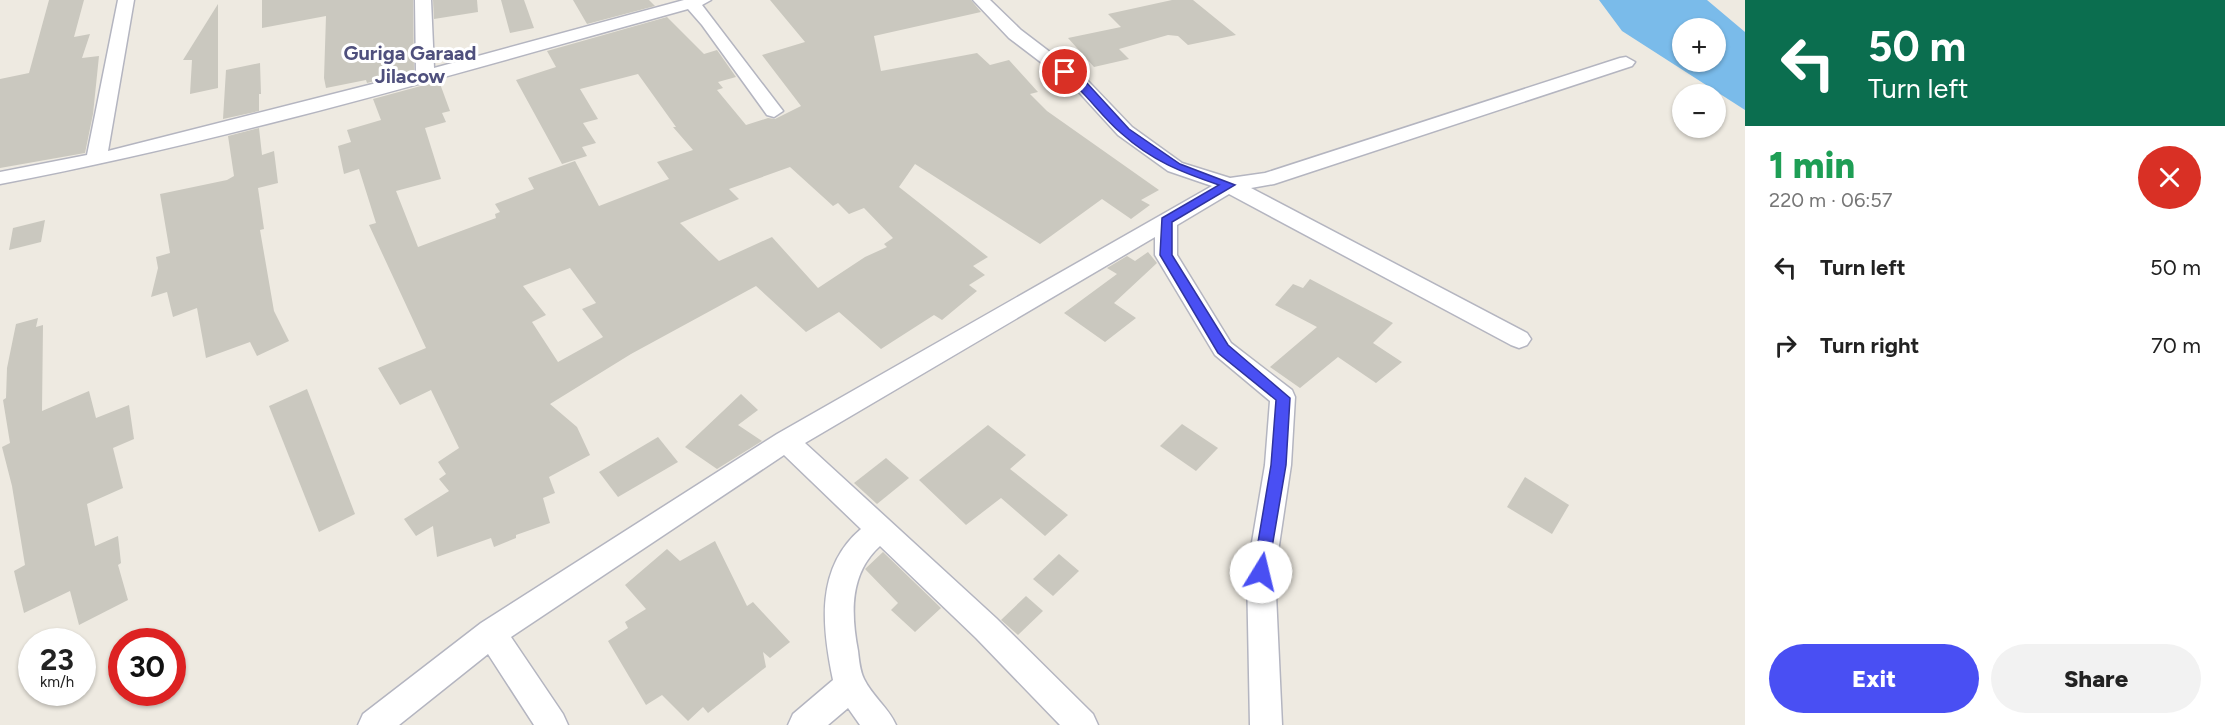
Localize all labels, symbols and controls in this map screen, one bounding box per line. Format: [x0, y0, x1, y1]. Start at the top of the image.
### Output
map controls [1672, 18, 1726, 138]
button: + [1672, 18, 1726, 72]
text: 50 m [1868, 21, 1966, 72]
icon: left [1769, 24, 1847, 102]
district label: Guriga Garaad Jilacow [344, 41, 476, 88]
pin [1039, 46, 1090, 97]
icon: arrive [1048, 55, 1081, 88]
text: Turn left [1868, 72, 1968, 105]
button: − [1672, 84, 1726, 138]
text: 1 min [1769, 144, 1855, 187]
button: close [2138, 146, 2201, 209]
text: 220 m · 06:57 [1769, 188, 1893, 212]
icon: left [1769, 251, 1802, 284]
text: Turn left [1820, 254, 1906, 281]
text: 50 m [2150, 254, 2201, 281]
icon: right [1769, 329, 1802, 362]
text: Turn right [1820, 332, 1919, 359]
text: 70 m [2151, 332, 2201, 359]
position arrow [1229, 540, 1293, 604]
speed limit sign: 30 [108, 628, 186, 706]
text: 23 [40, 641, 74, 678]
button: Exit [1769, 644, 1979, 713]
button: Share [1991, 644, 2201, 713]
text: km/h [40, 673, 74, 691]

